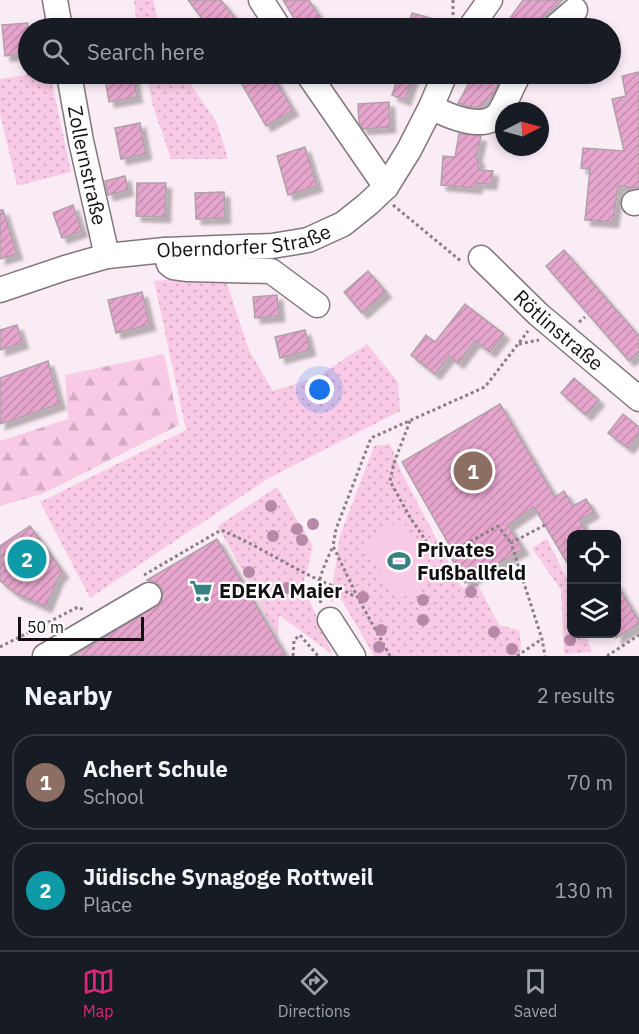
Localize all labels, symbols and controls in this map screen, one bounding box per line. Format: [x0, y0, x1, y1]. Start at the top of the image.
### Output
search box [18, 18, 621, 84]
icon: search [39, 35, 72, 68]
text: Search here [87, 37, 205, 66]
north arrow [495, 102, 549, 156]
street label: Zollernstraße [62, 103, 114, 228]
street label: Oberndorfer Straße [155, 217, 335, 264]
street label: Rötlinstraße [508, 283, 609, 376]
your location [305, 375, 334, 404]
pin: 1 [454, 448, 492, 494]
map controls [567, 530, 621, 638]
button: locate [567, 530, 621, 584]
pin: 2 [8, 536, 46, 582]
place label: Privates Fußballfeld [417, 536, 526, 586]
sports icon: Privates Fußballfeld [386, 548, 412, 574]
place label: EDEKA Maier [219, 577, 342, 604]
supermarket icon: EDEKA Maier [188, 578, 214, 604]
button: layers [567, 584, 621, 638]
scale bar [18, 614, 144, 642]
text: 50 m [27, 617, 64, 637]
text: Nearby [24, 678, 112, 712]
text: 2 results [537, 682, 615, 709]
text: Achert Schule [83, 754, 228, 783]
text: 1 [40, 769, 52, 796]
text: 70 m [567, 769, 613, 796]
text: School [83, 783, 144, 810]
text: Jüdische Synagoge Rottweil [83, 862, 373, 891]
text: 2 [40, 877, 52, 904]
text: 130 m [555, 877, 613, 904]
text: Place [83, 891, 132, 918]
tab: Map [82, 965, 115, 1021]
tab: Directions [278, 965, 351, 1021]
tab: Saved [514, 965, 557, 1021]

